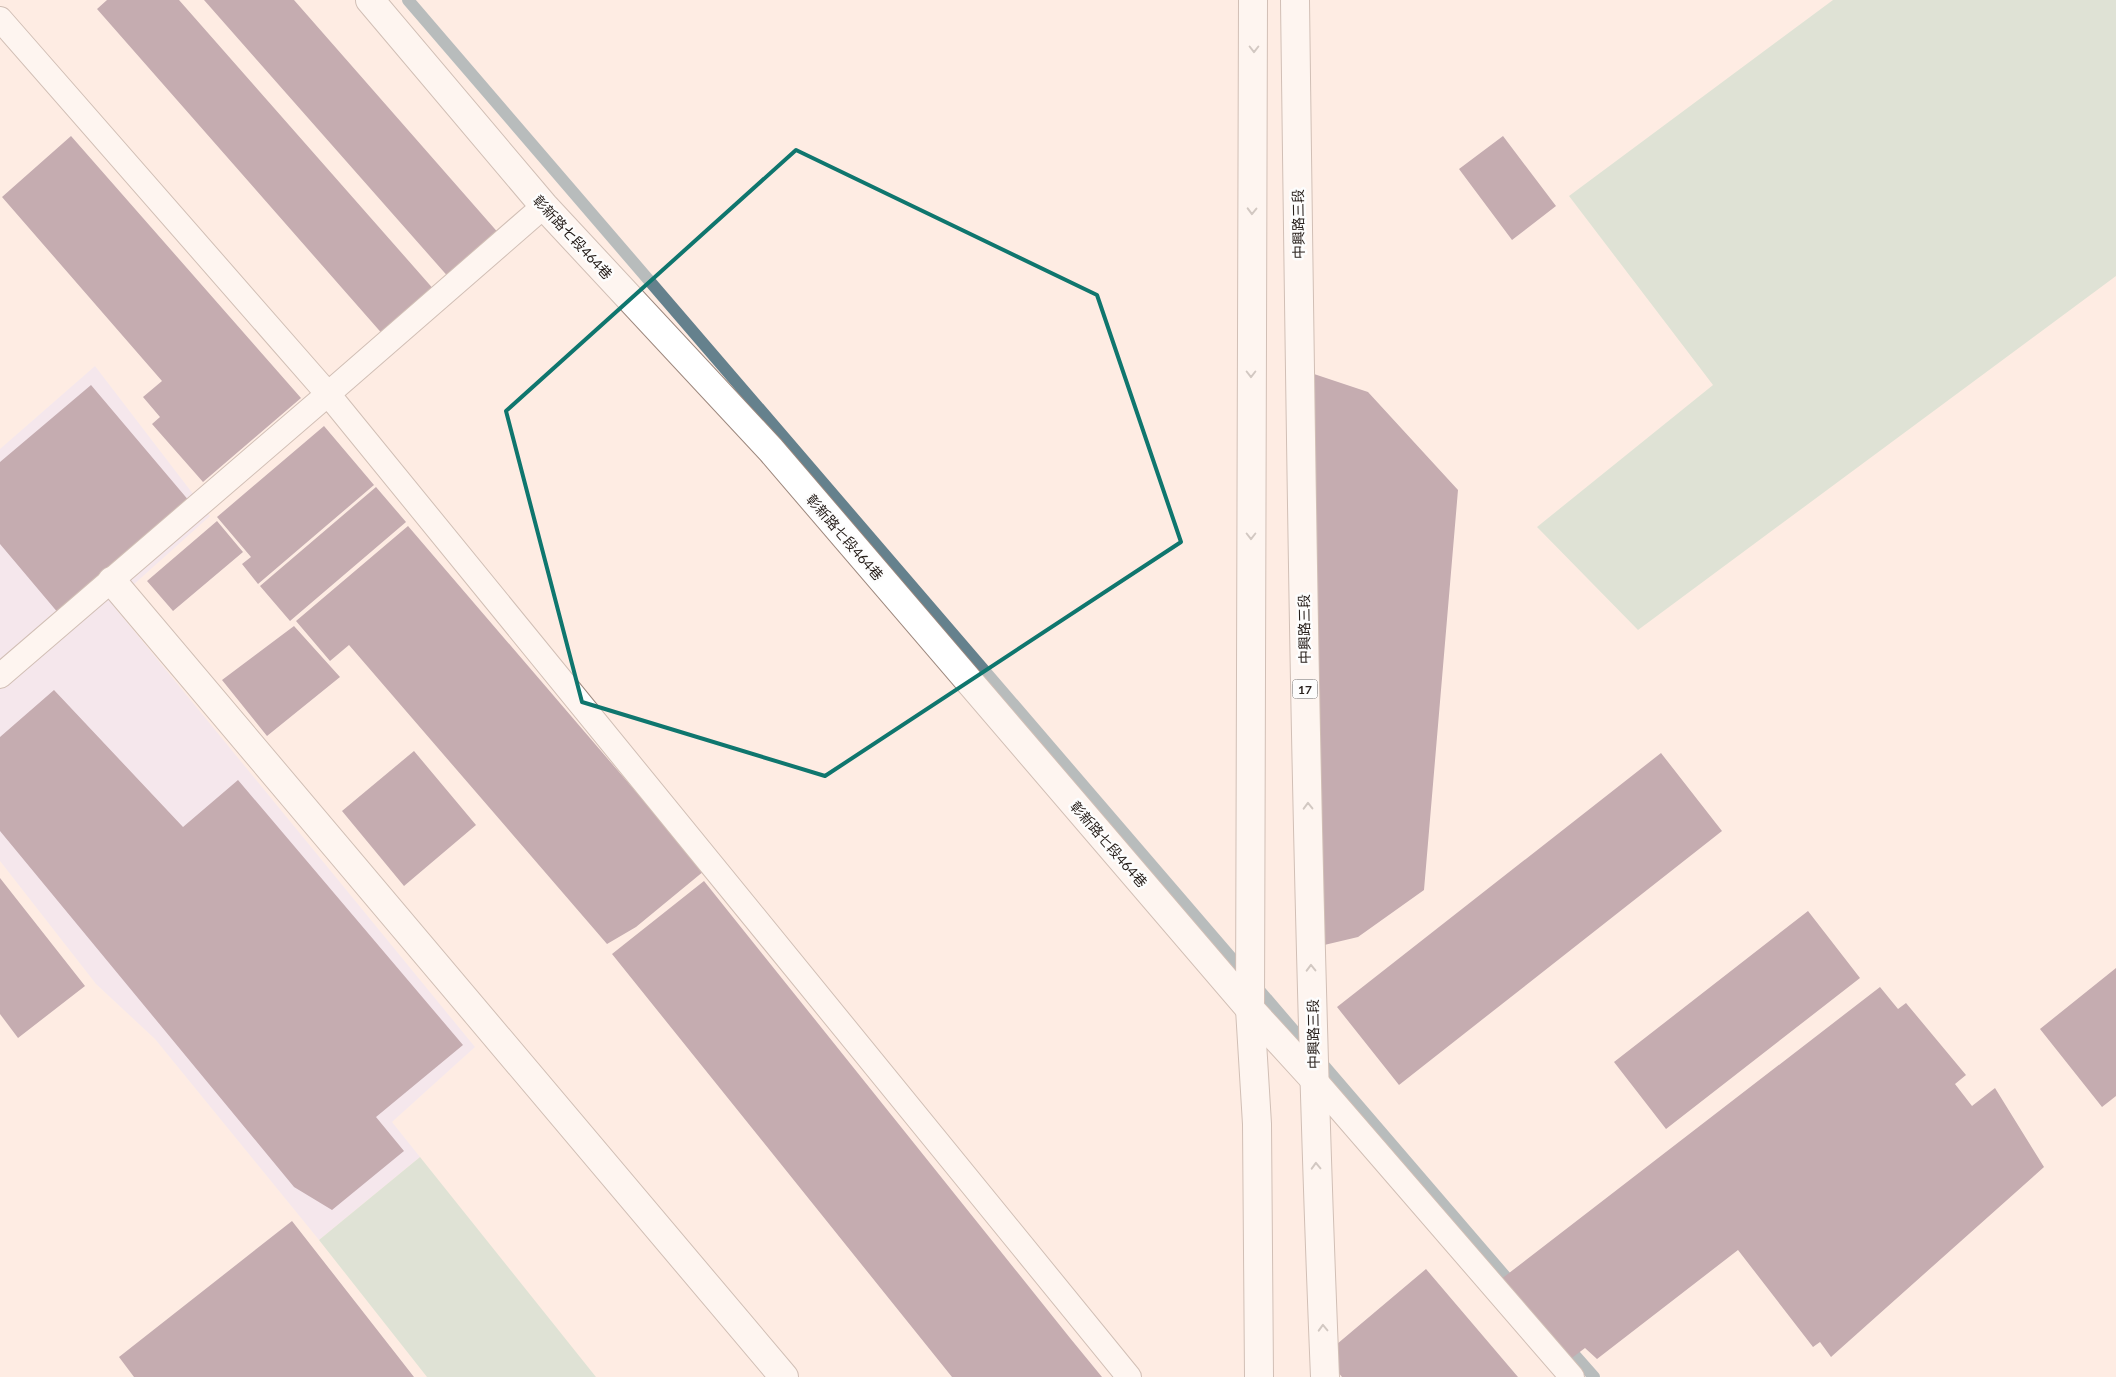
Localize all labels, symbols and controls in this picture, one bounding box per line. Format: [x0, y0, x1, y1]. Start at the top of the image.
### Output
one-way arrow [1248, 45, 1259, 53]
street label: 中興路三段 [1289, 189, 1307, 259]
street label: 彰新路七段464巷 [530, 192, 616, 282]
one-way arrow [1247, 207, 1258, 215]
one-way arrow [1246, 370, 1256, 378]
street label: 彰新路七段464巷 [803, 491, 887, 583]
one-way arrow [1246, 532, 1256, 540]
street label: 中興路三段 [1295, 594, 1313, 664]
road number: 17 [1292, 680, 1318, 699]
street label: 彰新路七段464巷 [1067, 798, 1151, 890]
one-way arrow [1303, 802, 1313, 810]
one-way arrow [1306, 964, 1317, 972]
street label: 中興路三段 [1304, 999, 1322, 1069]
one-way arrow [1311, 1162, 1322, 1170]
one-way arrow [1318, 1324, 1328, 1332]

